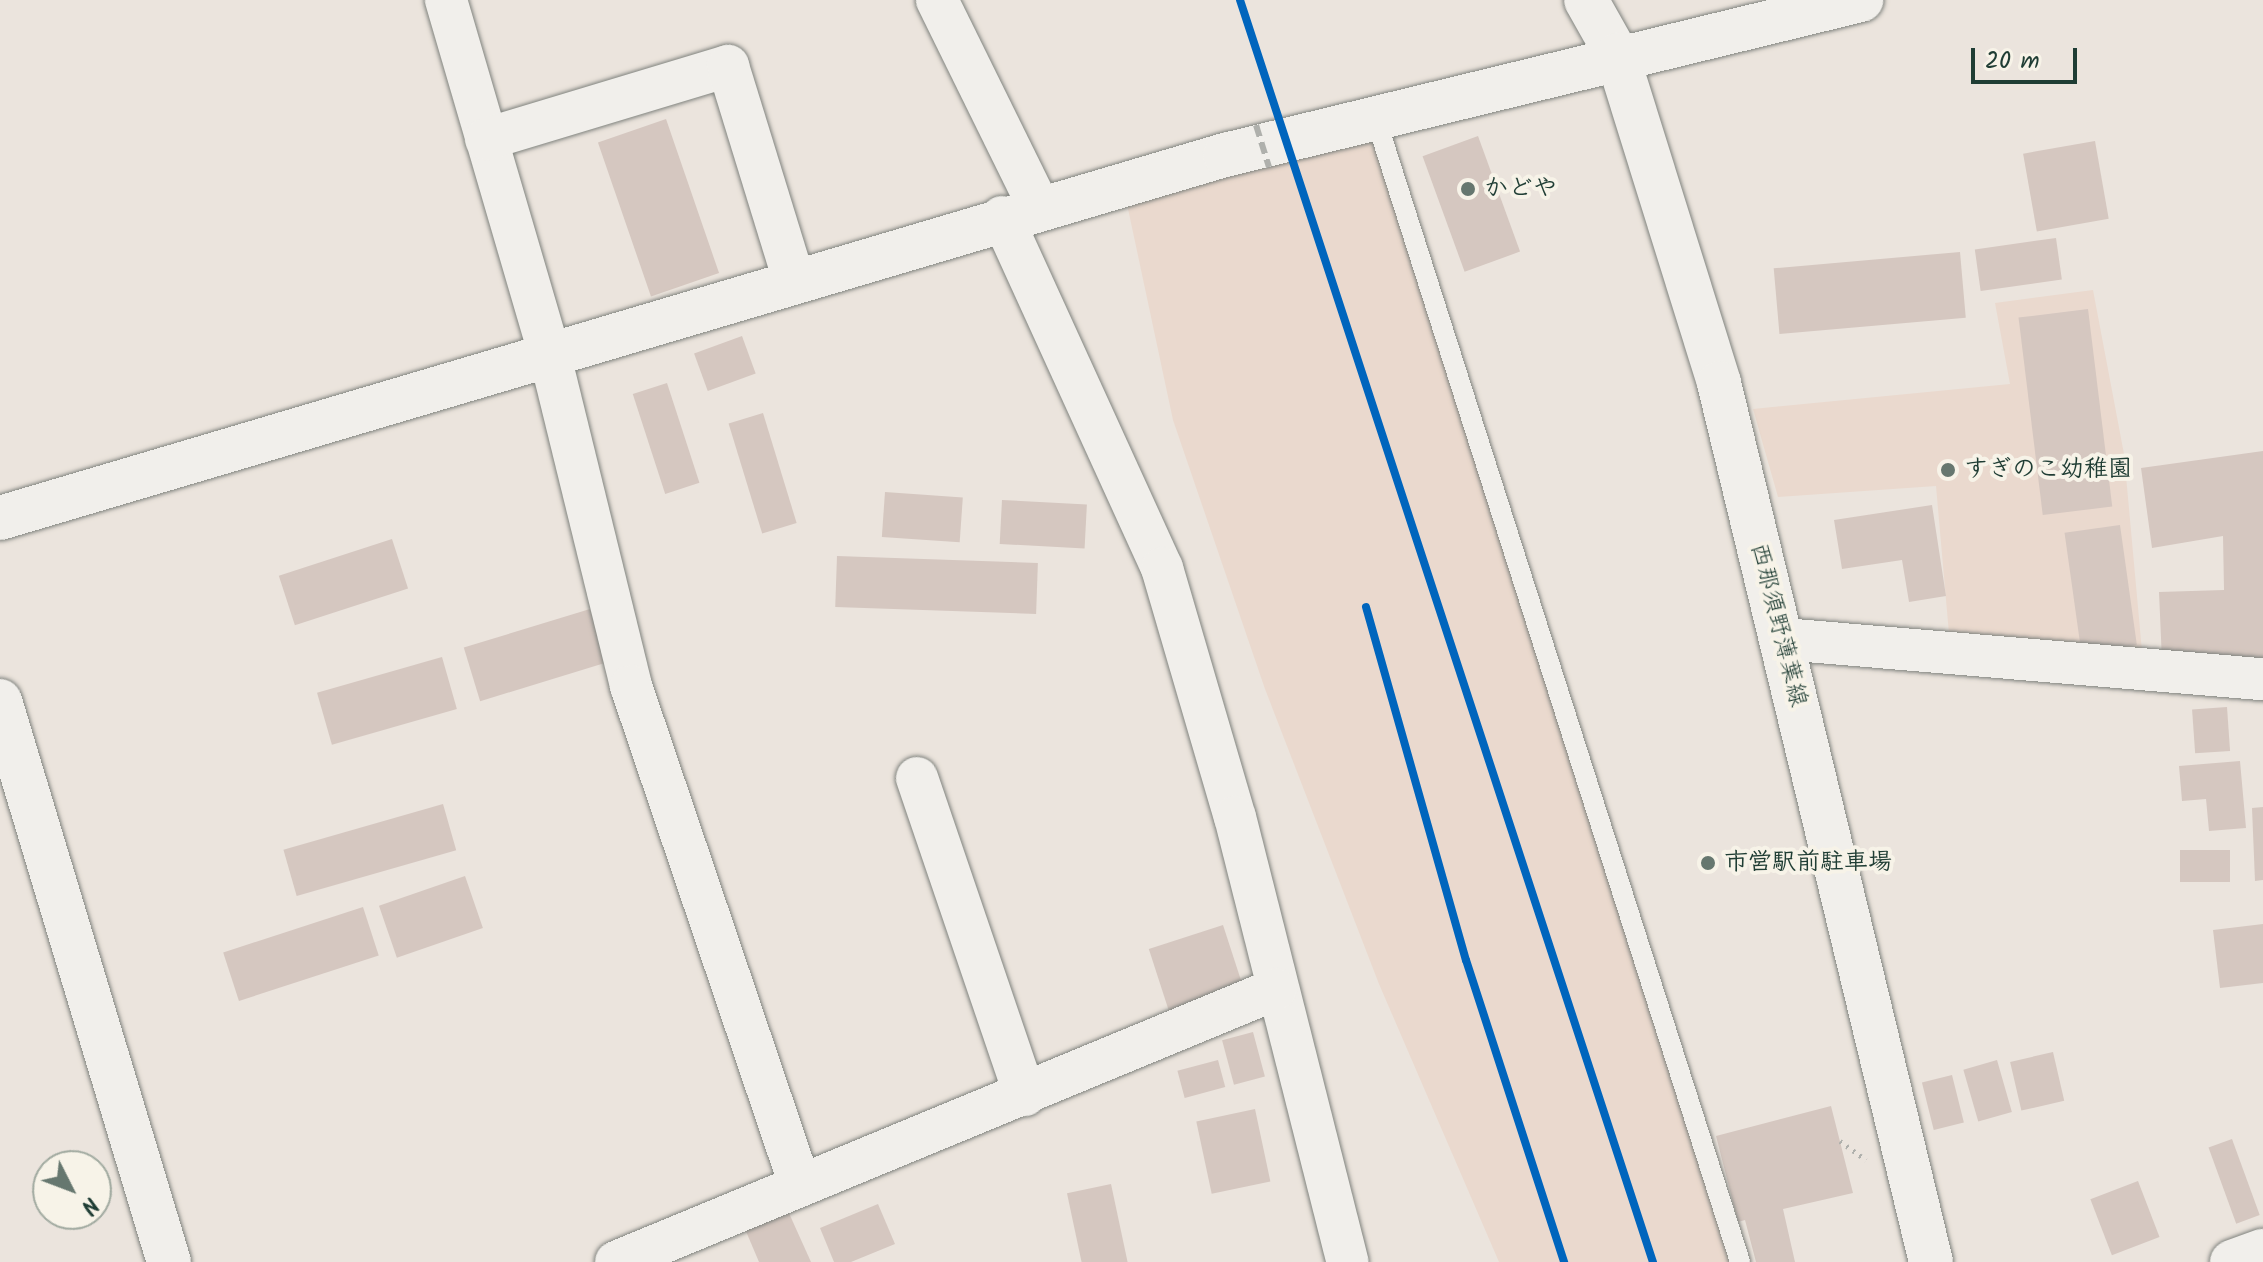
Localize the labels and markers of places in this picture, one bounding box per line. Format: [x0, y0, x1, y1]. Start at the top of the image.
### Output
place label: かどや [1484, 175, 1556, 203]
marker: かどや [1459, 180, 1477, 198]
place label: すぎのこ幼稚園 [1964, 456, 2132, 484]
marker: すぎのこ幼稚園 [1939, 461, 1957, 479]
place label: 市営駅前駐車場 [1724, 849, 1892, 877]
marker: 市営駅前駐車場 [1699, 854, 1717, 872]

